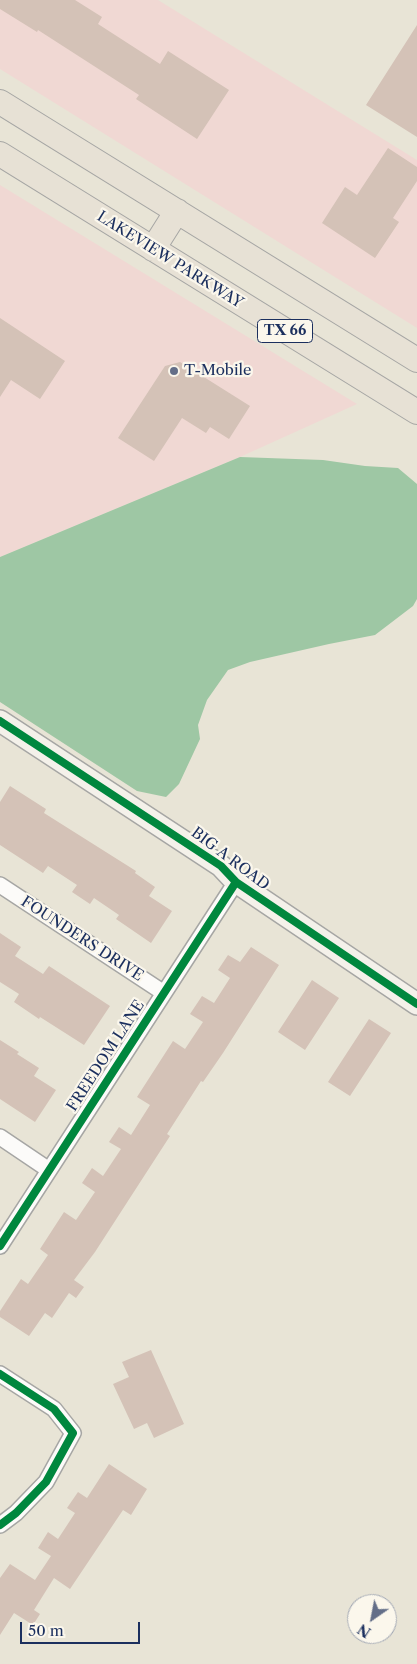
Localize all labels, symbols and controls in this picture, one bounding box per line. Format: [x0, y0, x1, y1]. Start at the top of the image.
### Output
street label: LAKEVIEW PARKWAY [94, 208, 246, 312]
road number: TX 66 [258, 320, 312, 342]
place label: T-Mobile [184, 362, 251, 380]
marker: T-Mobile [168, 365, 180, 377]
street label: BIG A ROAD [187, 824, 273, 894]
street label: FOUNDERS DRIVE [18, 893, 146, 985]
street label: FREEDOM LANE [63, 997, 149, 1115]
north arrow [347, 1594, 397, 1644]
scale bar [22, 1612, 142, 1644]
text: N [354, 1620, 374, 1642]
text: 50 m [28, 1621, 64, 1640]

